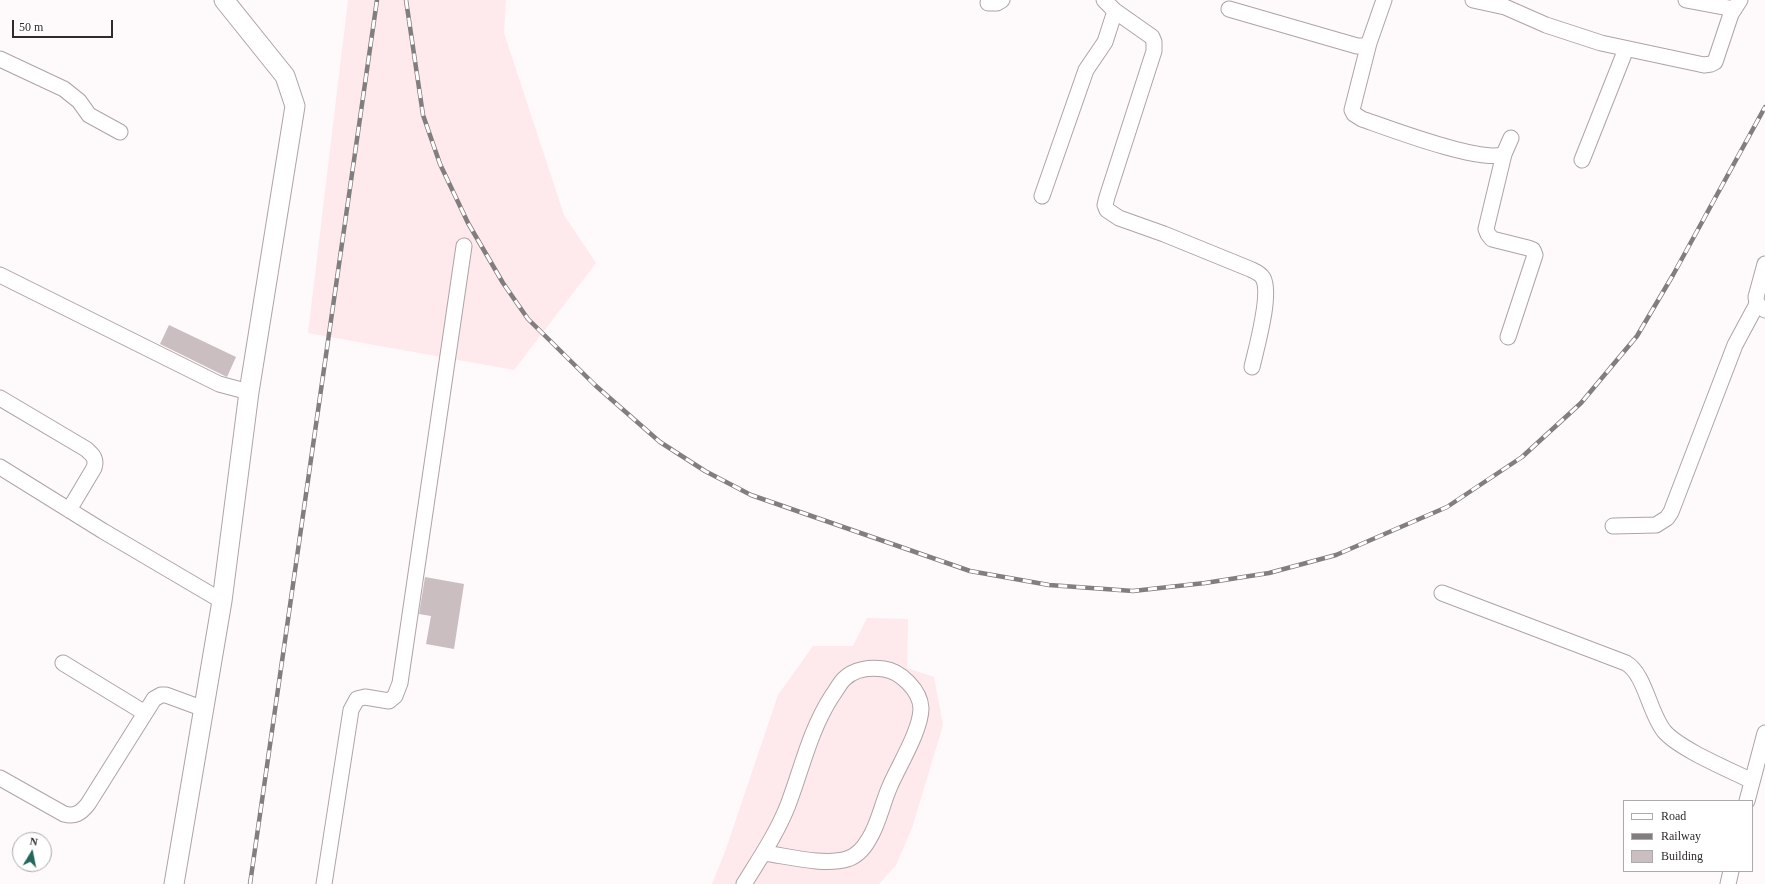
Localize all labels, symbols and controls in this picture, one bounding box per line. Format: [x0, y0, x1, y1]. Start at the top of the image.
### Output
scale bar [14, 12, 115, 38]
text: 50 m [19, 20, 43, 34]
legend [1623, 800, 1753, 872]
text: Road [1661, 809, 1686, 823]
text: Railway [1661, 829, 1701, 843]
north arrow [12, 832, 52, 872]
text: N [29, 835, 39, 848]
text: Building [1661, 849, 1703, 863]

